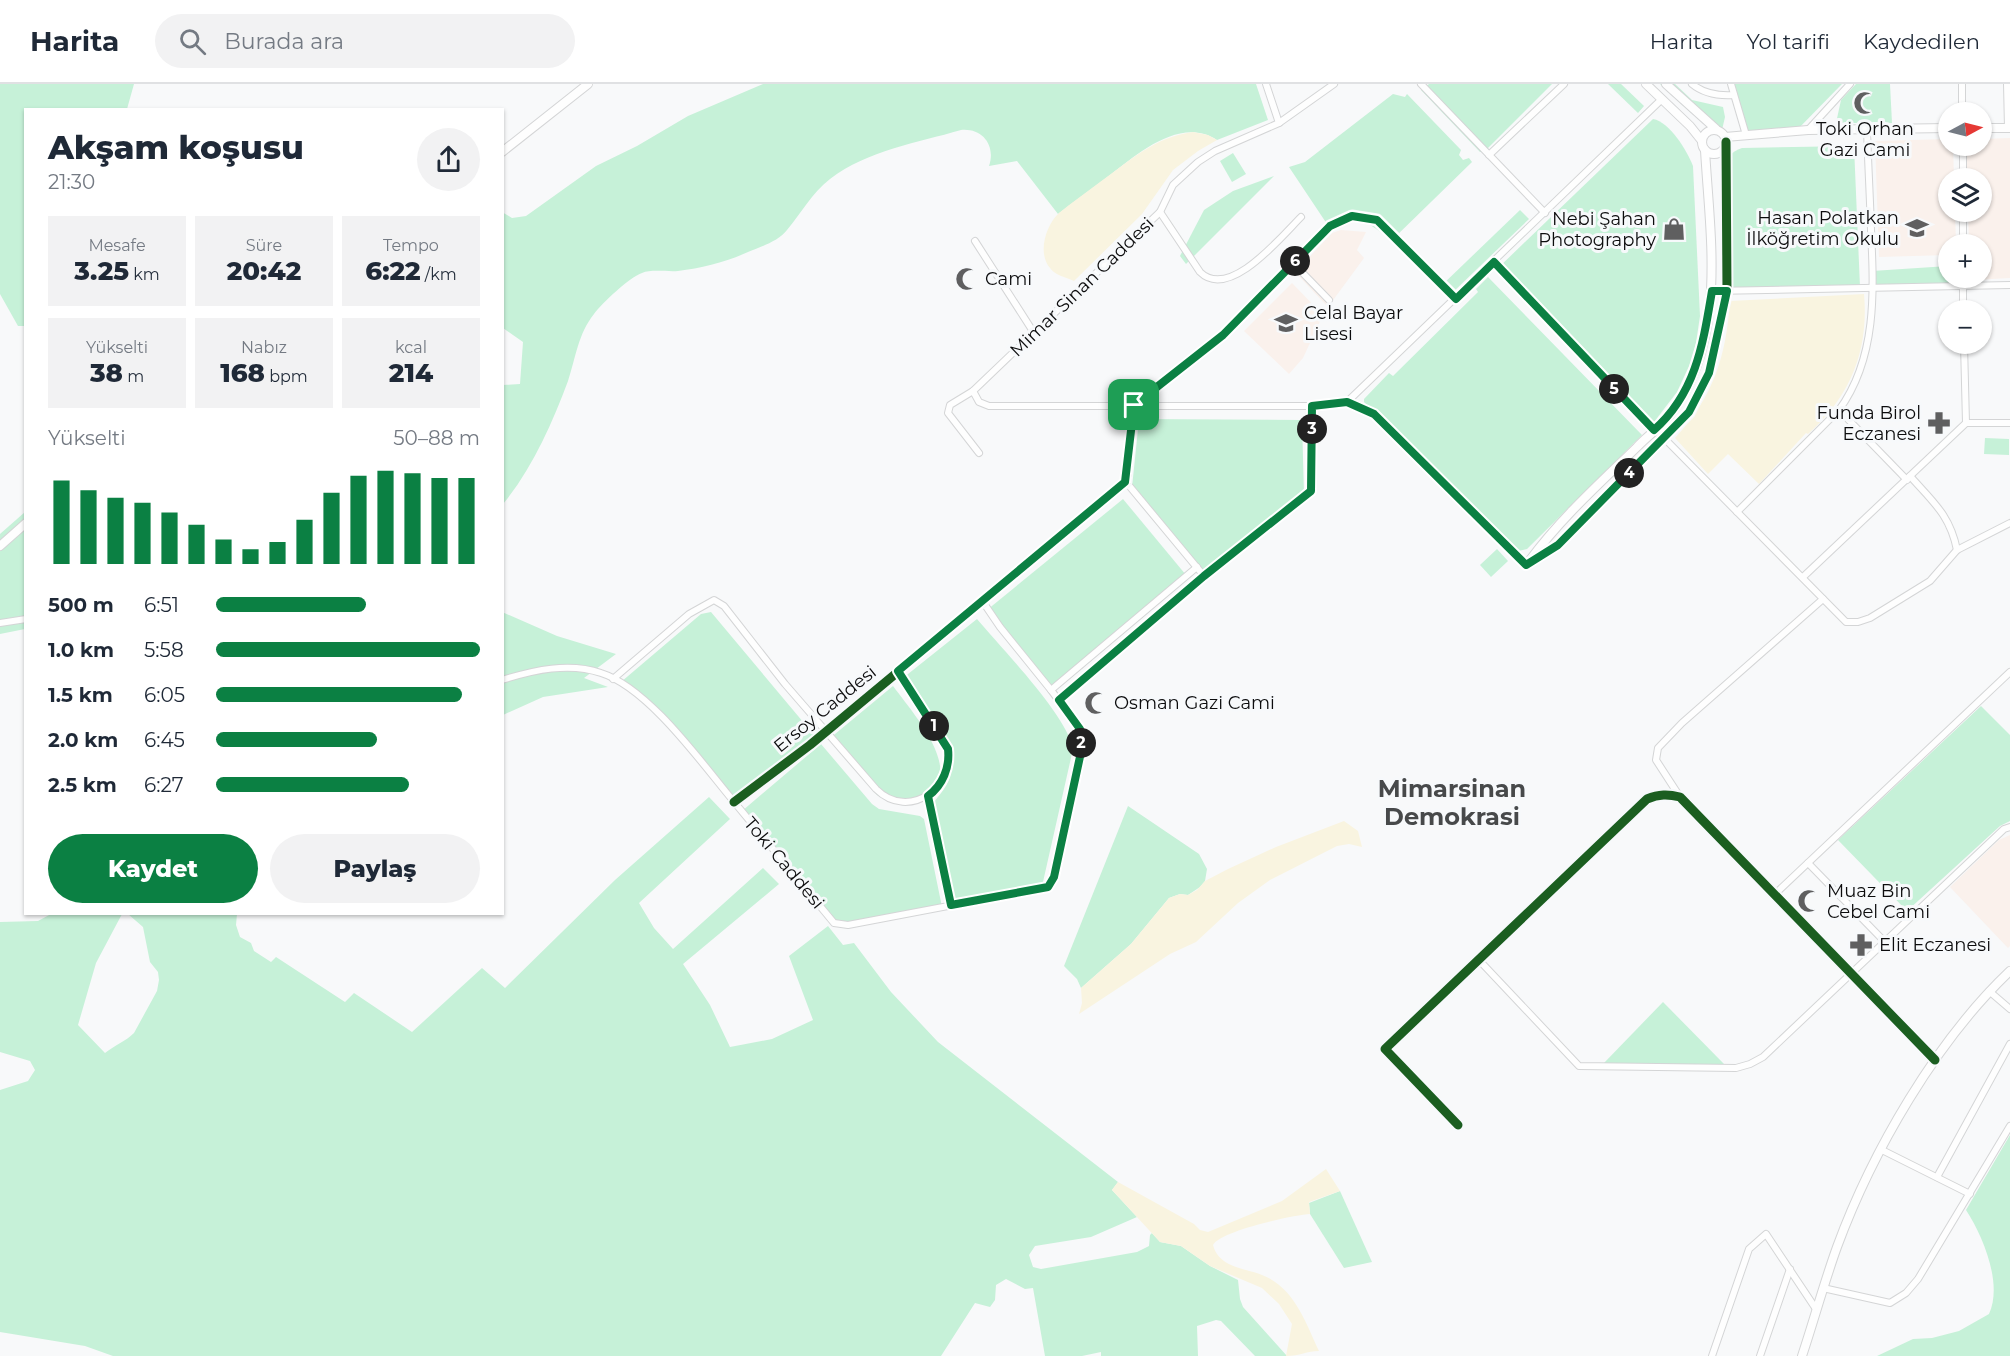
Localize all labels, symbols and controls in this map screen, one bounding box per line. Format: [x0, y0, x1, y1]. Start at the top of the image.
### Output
search box [155, 14, 575, 68]
text: Harita [30, 24, 119, 58]
icon: search [176, 25, 209, 58]
text: Burada ara [224, 28, 344, 55]
text: Harita [1650, 29, 1713, 54]
text: Yol tarifi [1746, 29, 1830, 54]
text: Kaydedilen [1863, 29, 1980, 54]
mosque icon: Toki Orhan Gazi Cami [1852, 90, 1878, 116]
north arrow [1938, 102, 1992, 156]
map controls [1938, 102, 1992, 354]
place label: Toki Orhan Gazi Cami [1816, 118, 1914, 161]
text: Akşam koşusu [48, 127, 304, 167]
button: share [417, 128, 480, 191]
button: layers [1938, 168, 1992, 222]
text: 21:30 [48, 170, 95, 194]
place label: Hasan Polatkan İlköğretim Okulu [1746, 207, 1899, 250]
place label: Nebi Şahan Photography [1538, 208, 1656, 251]
street label: Mimar Sinan Caddesi [1006, 213, 1158, 361]
school or university icon: Hasan Polatkan İlköğretim Okulu [1904, 215, 1930, 241]
shop icon: Nebi Şahan Photography [1661, 216, 1687, 242]
button: + [1938, 234, 1992, 288]
text: Mesafe [88, 236, 146, 255]
text: Süre [246, 236, 282, 255]
text: Tempo [383, 236, 439, 255]
pin: 6 [1280, 246, 1310, 276]
text: 6 [1290, 251, 1300, 270]
text: 3.25 [74, 255, 129, 287]
text: 20:42 [227, 255, 301, 287]
text: 6:22 [365, 255, 421, 287]
text: km [129, 265, 160, 284]
text: /km [421, 265, 457, 284]
mosque icon: Cami [954, 266, 980, 292]
place label: Cami [985, 268, 1032, 290]
button: − [1938, 300, 1992, 354]
place label: Celal Bayar Lisesi [1304, 302, 1403, 345]
school or university icon: Celal Bayar Lisesi [1273, 310, 1299, 336]
text: Yükselti [86, 338, 148, 357]
text: Nabız [241, 338, 287, 357]
text: kcal [395, 338, 427, 357]
text: 38 [90, 357, 123, 389]
text: 168 [220, 357, 265, 389]
text: 214 [389, 357, 433, 389]
text: m [123, 367, 144, 386]
text: bpm [265, 367, 308, 386]
pin: 5 [1599, 374, 1629, 404]
pin [1108, 379, 1159, 430]
text: 5 [1609, 379, 1619, 398]
icon: arrive [1117, 388, 1150, 421]
place label: Funda Birol Eczanesi [1817, 402, 1921, 445]
pharmacy icon: Funda Birol Eczanesi [1926, 410, 1952, 436]
pin: 3 [1297, 414, 1327, 444]
text: 3 [1307, 419, 1317, 438]
text: Yükselti [48, 426, 126, 450]
text: 50–88 m [393, 426, 480, 450]
pin: 4 [1614, 458, 1644, 488]
text: 4 [1623, 463, 1635, 482]
text: 500 m [48, 593, 114, 617]
text: 6:51 [144, 593, 179, 617]
text: 1.0 km [48, 638, 114, 662]
text: 5:58 [144, 638, 184, 662]
street label: Ersoy Caddesi [769, 661, 881, 757]
text: 1.5 km [48, 683, 113, 707]
text: 6:05 [144, 683, 185, 707]
mosque icon: Osman Gazi Cami [1083, 690, 1109, 716]
place label: Osman Gazi Cami [1114, 692, 1275, 714]
pin: 1 [919, 711, 949, 741]
text: 1 [931, 716, 937, 735]
text: 2.0 km [48, 728, 118, 752]
text: 6:45 [144, 728, 185, 752]
pin: 2 [1066, 728, 1096, 758]
text: 2 [1076, 733, 1086, 752]
text: 2.5 km [48, 773, 117, 797]
text: 6:27 [144, 773, 184, 797]
district label: Mimarsinan Demokrasi [1378, 774, 1526, 831]
street label: Toki Caddesi [739, 813, 829, 913]
button: Kaydet [48, 834, 258, 903]
button: Paylaş [270, 834, 480, 903]
place label: Muaz Bin Cebel Cami [1827, 880, 1930, 923]
mosque icon: Muaz Bin Cebel Cami [1796, 888, 1822, 914]
pharmacy icon: Elit Eczanesi [1848, 932, 1874, 958]
place label: Elit Eczanesi [1879, 934, 1991, 956]

